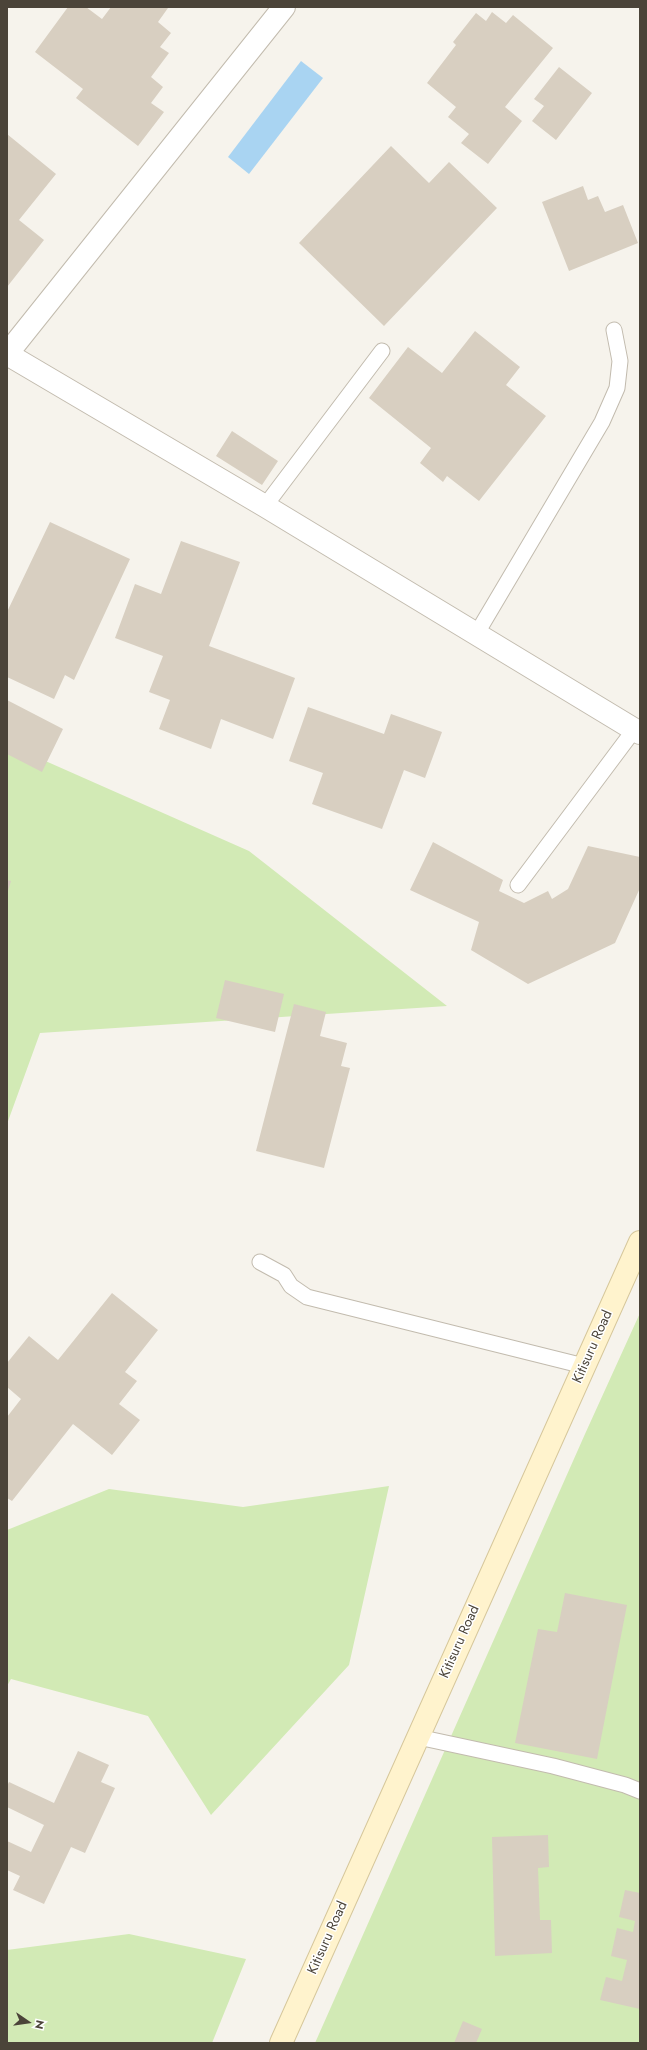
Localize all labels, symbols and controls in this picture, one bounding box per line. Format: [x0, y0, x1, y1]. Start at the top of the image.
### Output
street label: Kitisuru Road [569, 1308, 617, 1386]
street label: Kitisuru Road [436, 1603, 484, 1681]
street label: Kitisuru Road [304, 1899, 352, 1977]
north arrow [8, 2002, 48, 2042]
text: N [31, 2019, 48, 2031]

